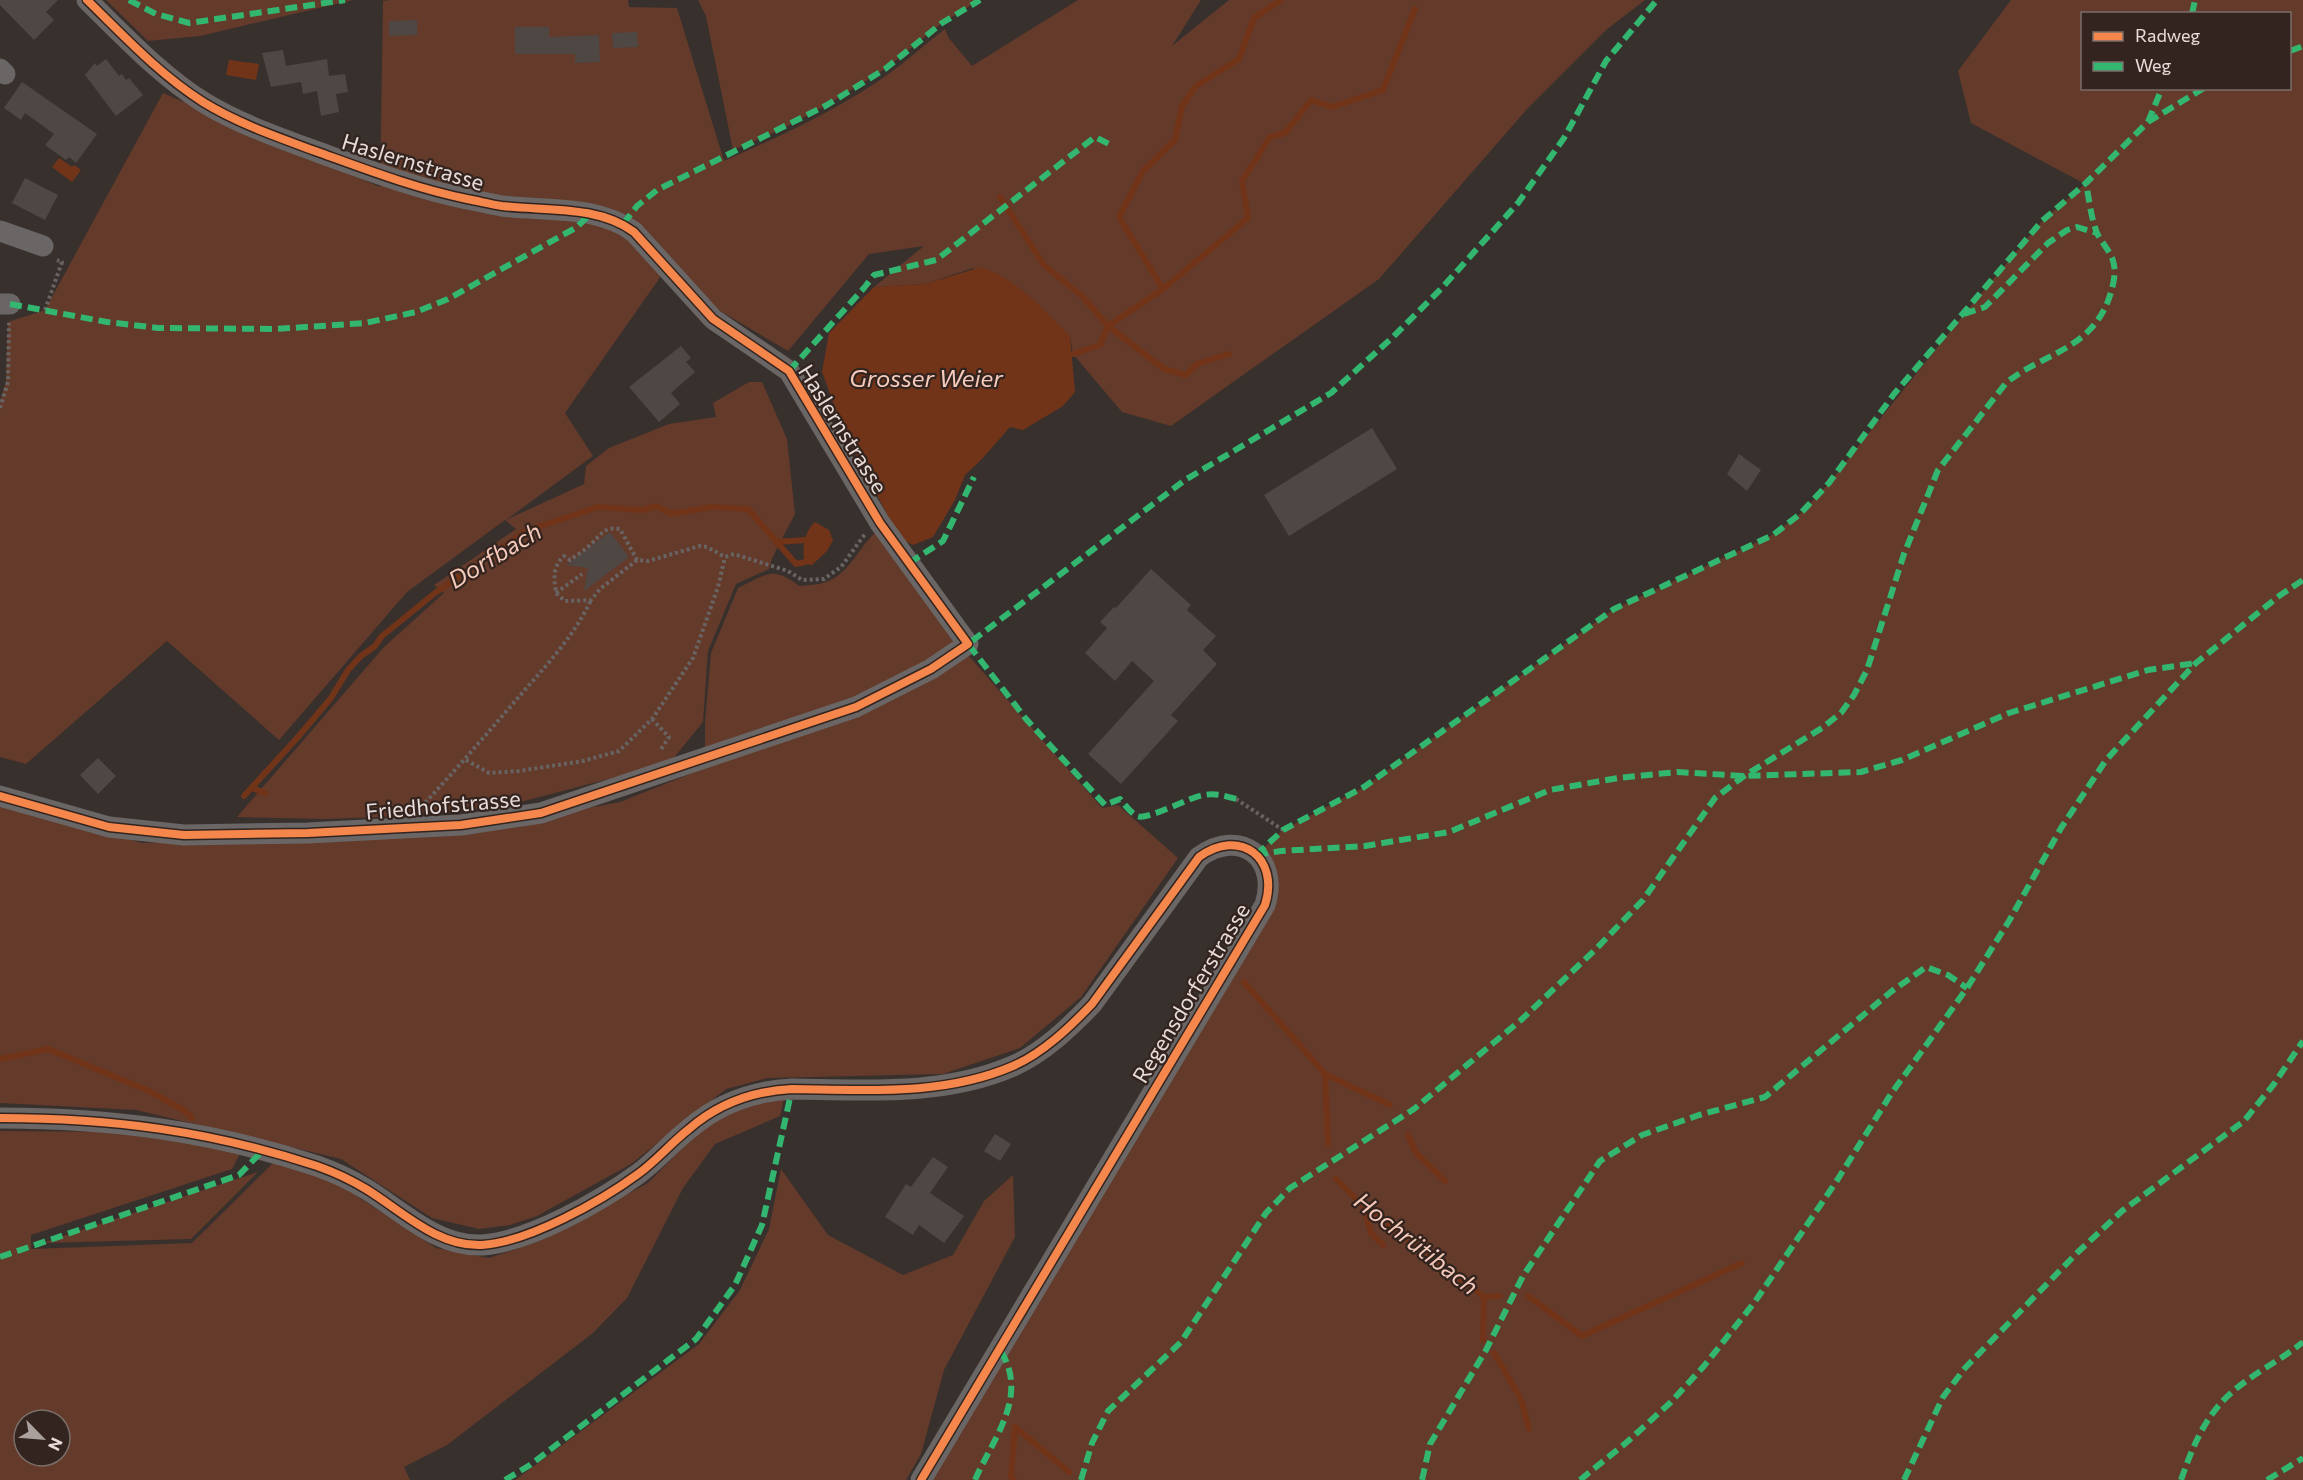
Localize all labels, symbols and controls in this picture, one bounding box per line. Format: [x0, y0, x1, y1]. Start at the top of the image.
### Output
legend [2081, 12, 2291, 90]
text: Radweg [2135, 24, 2200, 46]
text: Weg [2135, 54, 2172, 76]
street label: Haslernstrasse [339, 127, 487, 196]
street label: Haslernstrasse [793, 359, 894, 498]
water label: Grosser Weier [849, 363, 1004, 392]
water label: Dorfbach [442, 516, 546, 594]
street label: Friedhofstrasse [364, 784, 522, 825]
street label: Regensdorferstrasse [1126, 898, 1255, 1088]
water label: Hochrütibach [1349, 1185, 1485, 1300]
north arrow [12, 1408, 72, 1468]
text: N [45, 1435, 67, 1454]

